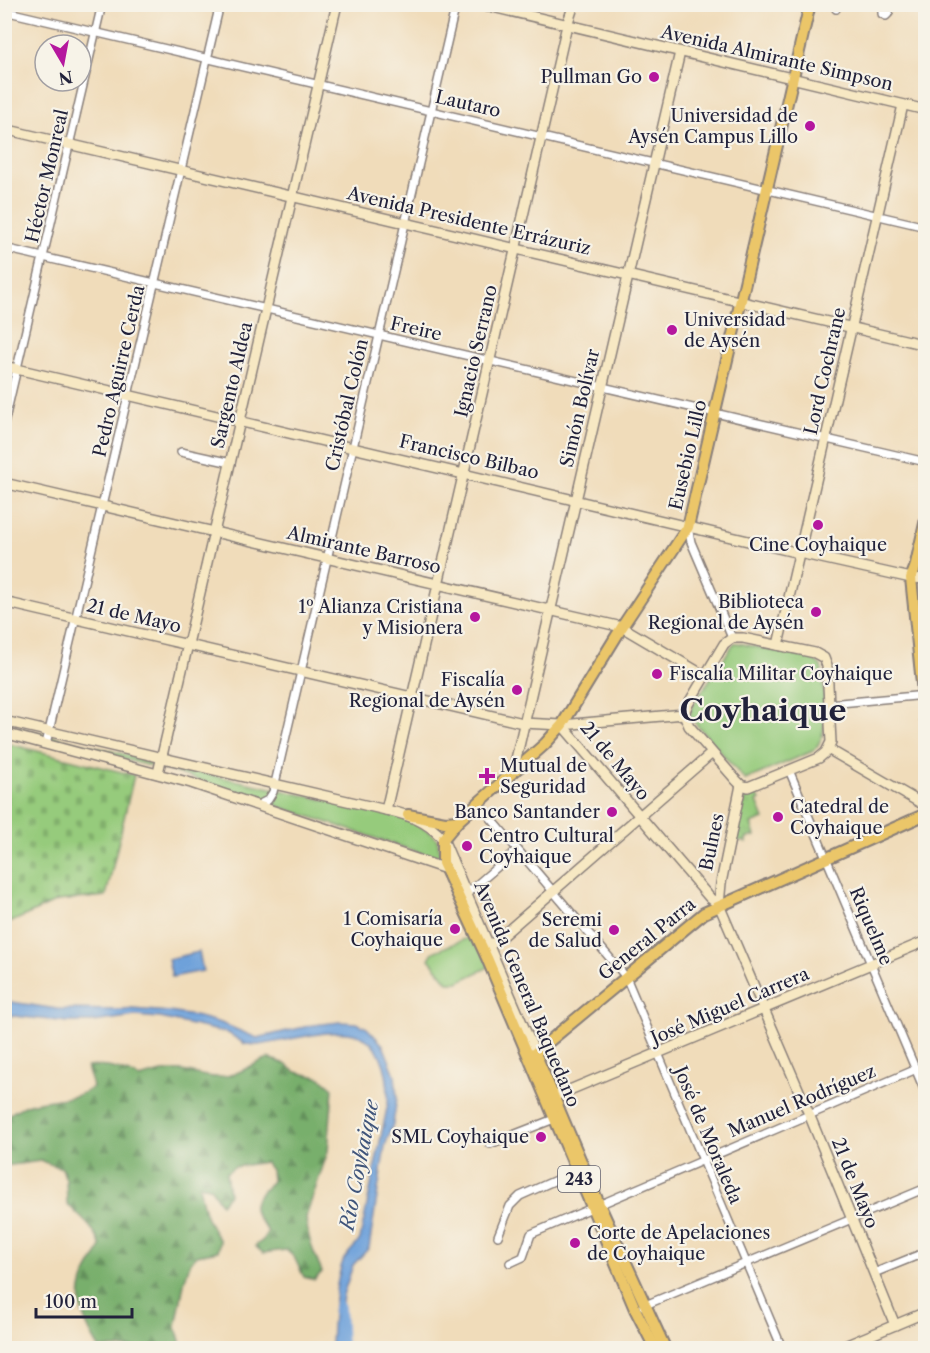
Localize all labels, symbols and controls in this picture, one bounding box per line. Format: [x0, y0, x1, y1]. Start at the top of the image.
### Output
street label: Avenida Almirante Simpson [658, 20, 895, 95]
north arrow [33, 33, 93, 93]
place label: Pullman Go [540, 66, 642, 88]
text: N [57, 67, 74, 89]
marker: Pullman Go [647, 70, 661, 84]
street label: Lautaro [433, 86, 503, 122]
place label: Universidad de Aysén Campus Lillo [627, 105, 798, 148]
street label: Héctor Monreal [21, 107, 73, 245]
marker: Universidad de Aysén Campus Lillo [803, 119, 817, 133]
street label: Avenida Presidente Errázuriz [344, 182, 593, 260]
street label: Pedro Aguirre Cerda [89, 282, 150, 459]
street label: Ignacio Serrano [450, 283, 502, 419]
street label: Lord Cochrane [800, 305, 850, 437]
place label: Universidad de Aysén [684, 309, 786, 352]
street label: Freire [388, 312, 444, 346]
street label: Sargento Aldea [207, 319, 257, 450]
marker: Universidad de Aysén [665, 323, 679, 337]
street label: Cristóbal Colón [321, 337, 373, 473]
street label: Simón Bolívar [556, 346, 604, 469]
street label: Eusebio Lillo [665, 398, 711, 512]
street label: Francisco Bilbao [397, 430, 541, 484]
marker: Cine Coyhaique [811, 518, 825, 532]
street label: Almirante Barroso [284, 521, 443, 578]
place label: Cine Coyhaique [749, 534, 887, 556]
place label: Biblioteca Regional de Aysén [648, 591, 804, 634]
street label: 21 de Mayo [85, 594, 183, 638]
place label: 1º Alianza Cristiana y Misionera [298, 596, 464, 639]
marker: Biblioteca Regional de Aysén [809, 605, 823, 619]
marker: 1º Alianza Cristiana y Misionera [468, 610, 482, 624]
place label: Fiscalía Militar Coyhaique [669, 663, 893, 685]
marker: Fiscalía Militar Coyhaique [650, 667, 664, 681]
place label: Fiscalía Regional de Aysén [349, 669, 505, 712]
marker: Fiscalía Regional de Aysén [510, 683, 524, 697]
district label: Coyhaique [679, 692, 847, 729]
street label: 21 de Mayo [576, 717, 654, 805]
place label: Mutual de Seguridad [500, 755, 587, 798]
marker: Mutual de Seguridad [478, 767, 496, 785]
place label: Catedral de Coyhaique [790, 796, 889, 839]
place label: Banco Santander [454, 801, 600, 823]
marker: Banco Santander [605, 805, 619, 819]
marker: Catedral de Coyhaique [771, 810, 785, 824]
street label: Bulnes [695, 811, 729, 873]
place label: Centro Cultural Coyhaique [479, 825, 614, 868]
marker: Centro Cultural Coyhaique [460, 839, 474, 853]
street label: Avenida General Baquedano [469, 877, 585, 1110]
street label: Riquelme [845, 884, 897, 968]
street label: General Parra [594, 893, 700, 985]
place label: 1 Comisaría Coyhaique [344, 908, 444, 951]
place label: Seremi de Salud [529, 909, 603, 952]
marker: 1 Comisaría Coyhaique [448, 922, 462, 936]
marker: Seremi de Salud [607, 923, 621, 937]
street label: José Miguel Carrera [645, 963, 813, 1050]
street label: José de Moraleda [668, 1060, 747, 1208]
street label: Manuel Rodríguez [725, 1060, 879, 1142]
water label: Río Coyhaique [334, 1096, 384, 1234]
place label: SML Coyhaique [391, 1126, 529, 1148]
marker: SML Coyhaique [534, 1130, 548, 1144]
street label: 21 de Mayo [827, 1134, 883, 1232]
road number: 243 [558, 1166, 600, 1192]
place label: Corte de Apelaciones de Coyhaique [587, 1222, 770, 1265]
marker: Corte de Apelaciones de Coyhaique [568, 1236, 582, 1250]
scale bar [36, 1281, 132, 1319]
text: 100 m [45, 1291, 97, 1313]

